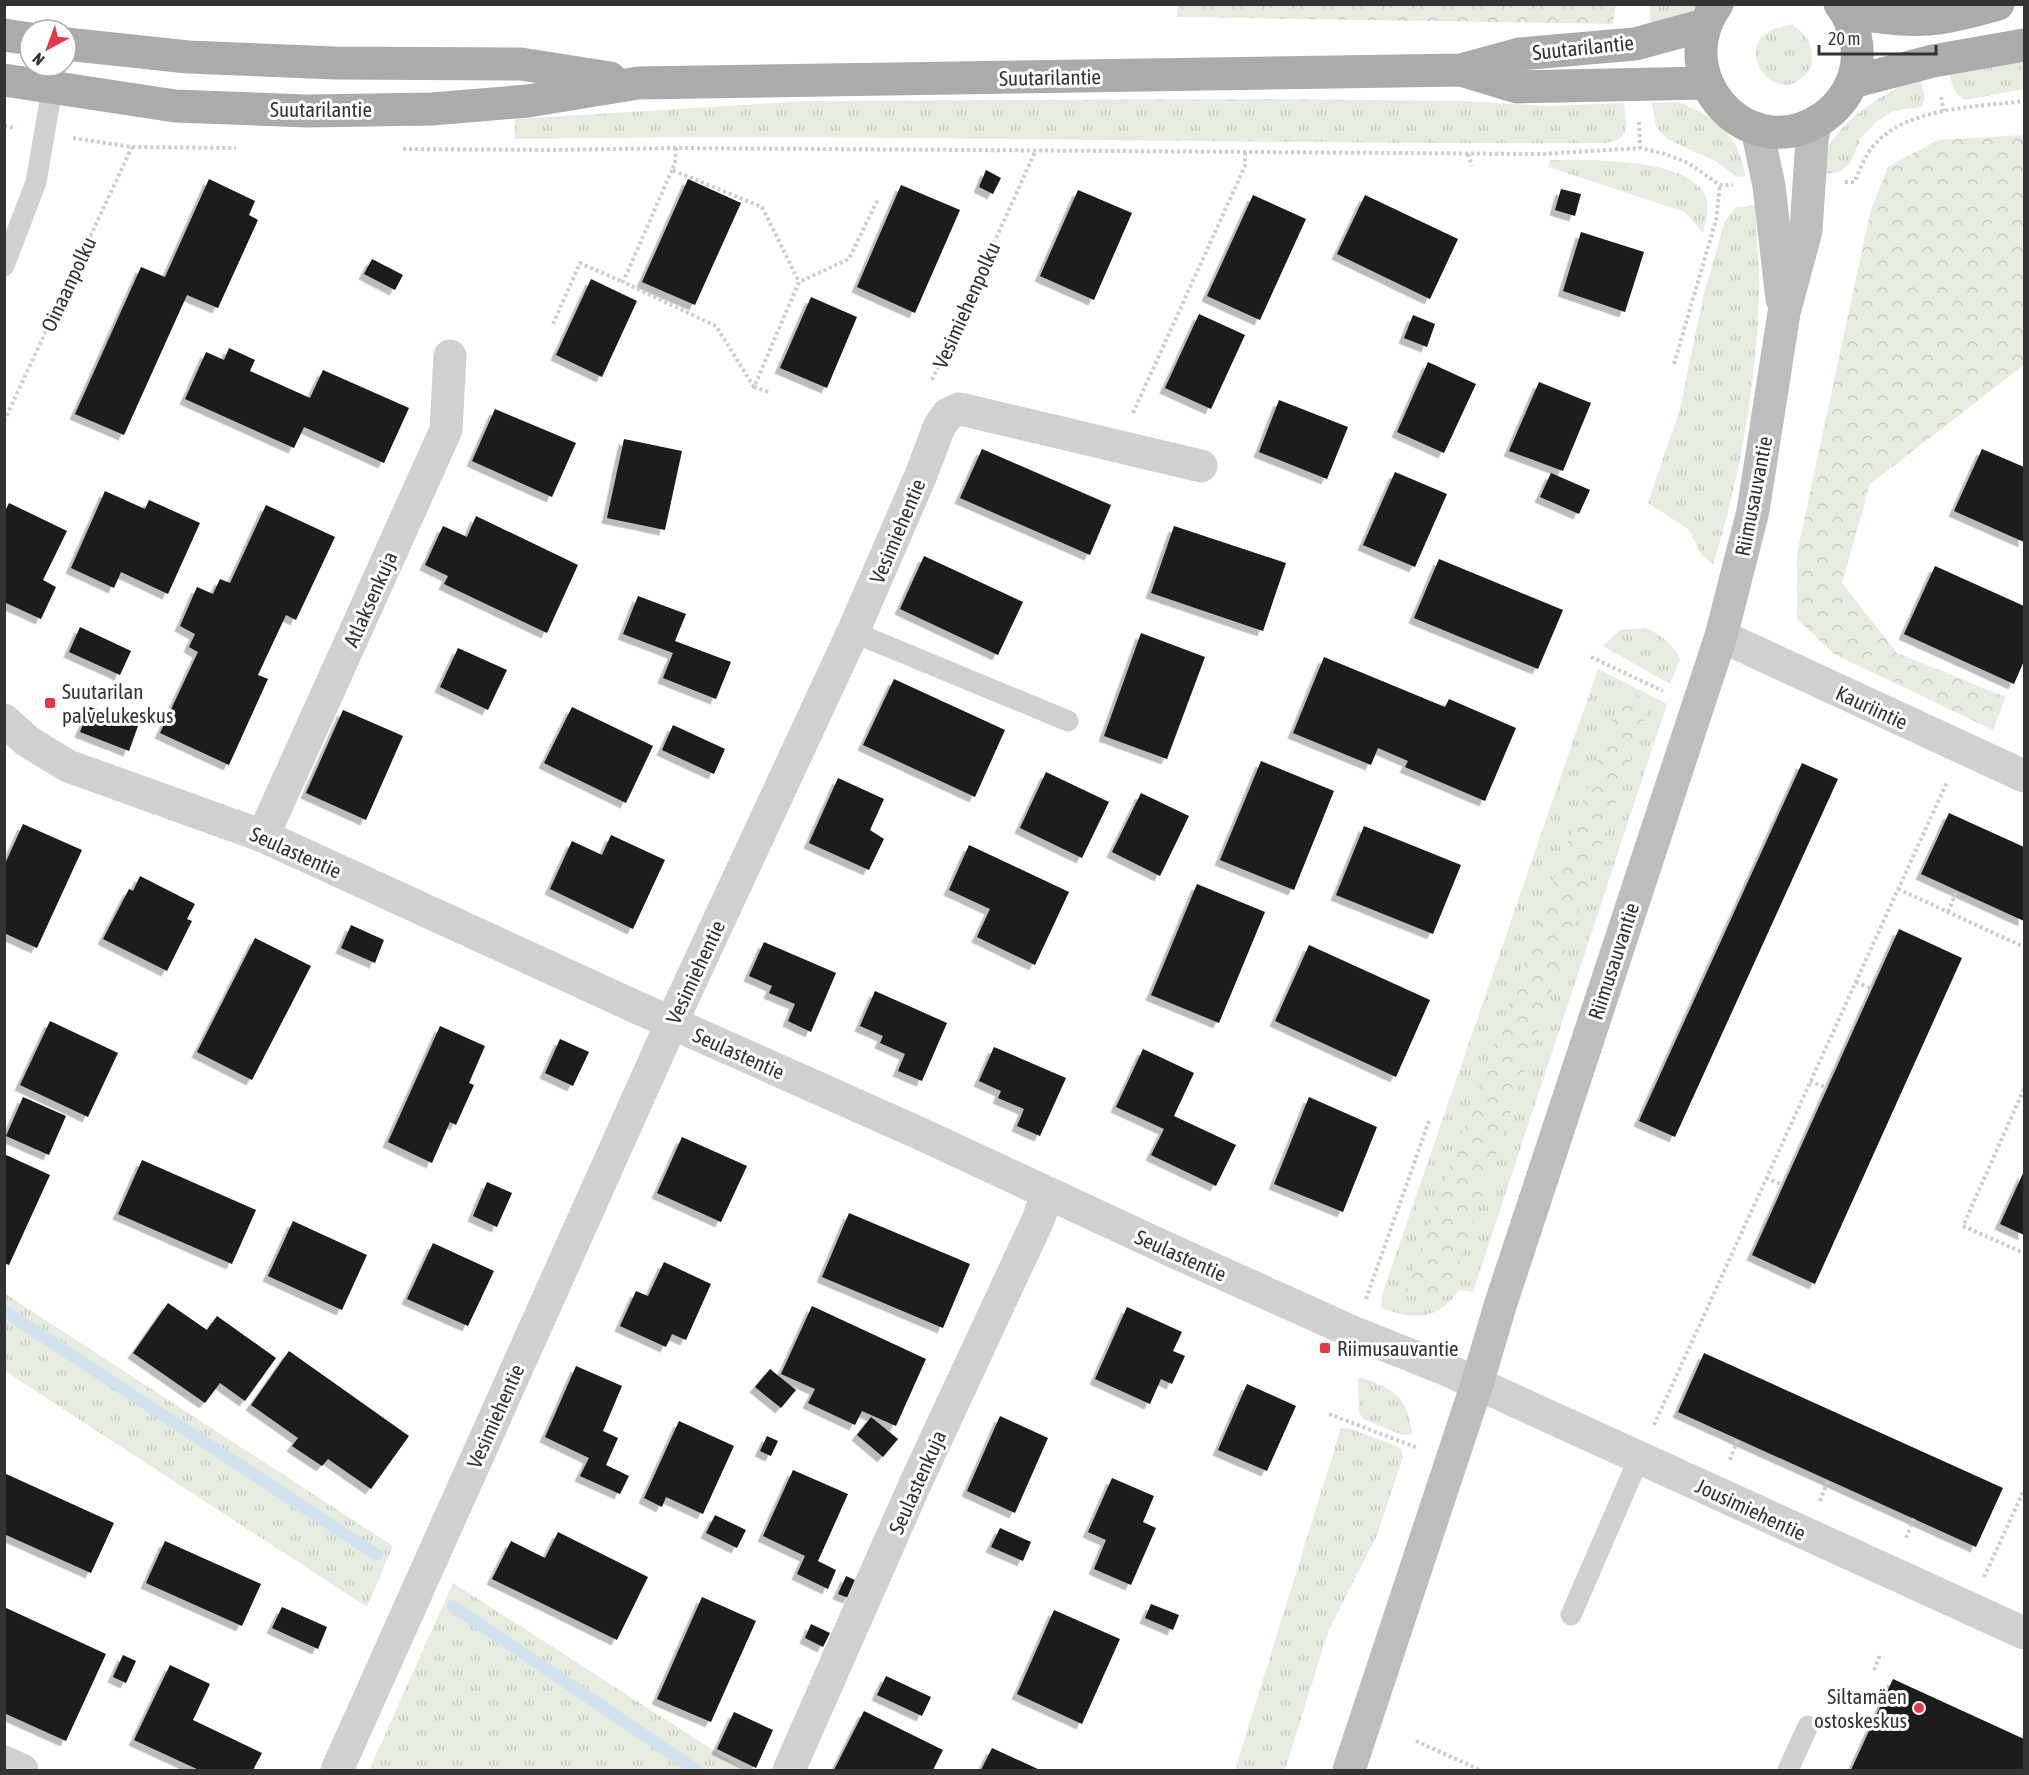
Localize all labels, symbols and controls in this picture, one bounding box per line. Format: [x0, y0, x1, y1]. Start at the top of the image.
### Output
north arrow [18, 18, 78, 78]
scale bar [1819, 18, 1936, 56]
text: 20 m [1828, 28, 1860, 49]
street label: Suutarilantie [1531, 30, 1635, 64]
text: N [29, 49, 48, 69]
street label: Suutarilantie [999, 64, 1101, 90]
street label: Suutarilantie [270, 97, 372, 121]
street label: Oinaanpolku [36, 233, 100, 335]
street label: Vesimiehenpolku [927, 238, 1005, 372]
street label: Riimusauvantie [1730, 434, 1776, 558]
street label: Vesimiehentie [864, 475, 930, 587]
street label: Atlaksenkuja [338, 548, 402, 650]
place label: Suutarilan palvelukeskus [62, 679, 173, 727]
street label: Kauriintie [1832, 680, 1912, 734]
marker: Suutarilan palvelukeskus [43, 696, 57, 710]
street label: Seulastentie [247, 821, 345, 883]
street label: Riimusauvantie [1583, 899, 1643, 1023]
street label: Vesimiehentie [661, 917, 729, 1027]
street label: Seulastentie [690, 1022, 788, 1084]
street label: Seulastentie [1132, 1224, 1230, 1286]
place label: Riimusauvantie [1337, 1336, 1459, 1360]
marker: Riimusauvantie [1318, 1341, 1332, 1355]
street label: Vesimiehentie [461, 1360, 529, 1472]
street label: Seulastenkuja [884, 1427, 950, 1537]
street label: Jousimiehentie [1692, 1473, 1810, 1545]
place label: Siltamäen ostoskeskus [1814, 1684, 1907, 1732]
marker: Siltamäen ostoskeskus [1912, 1701, 1926, 1715]

